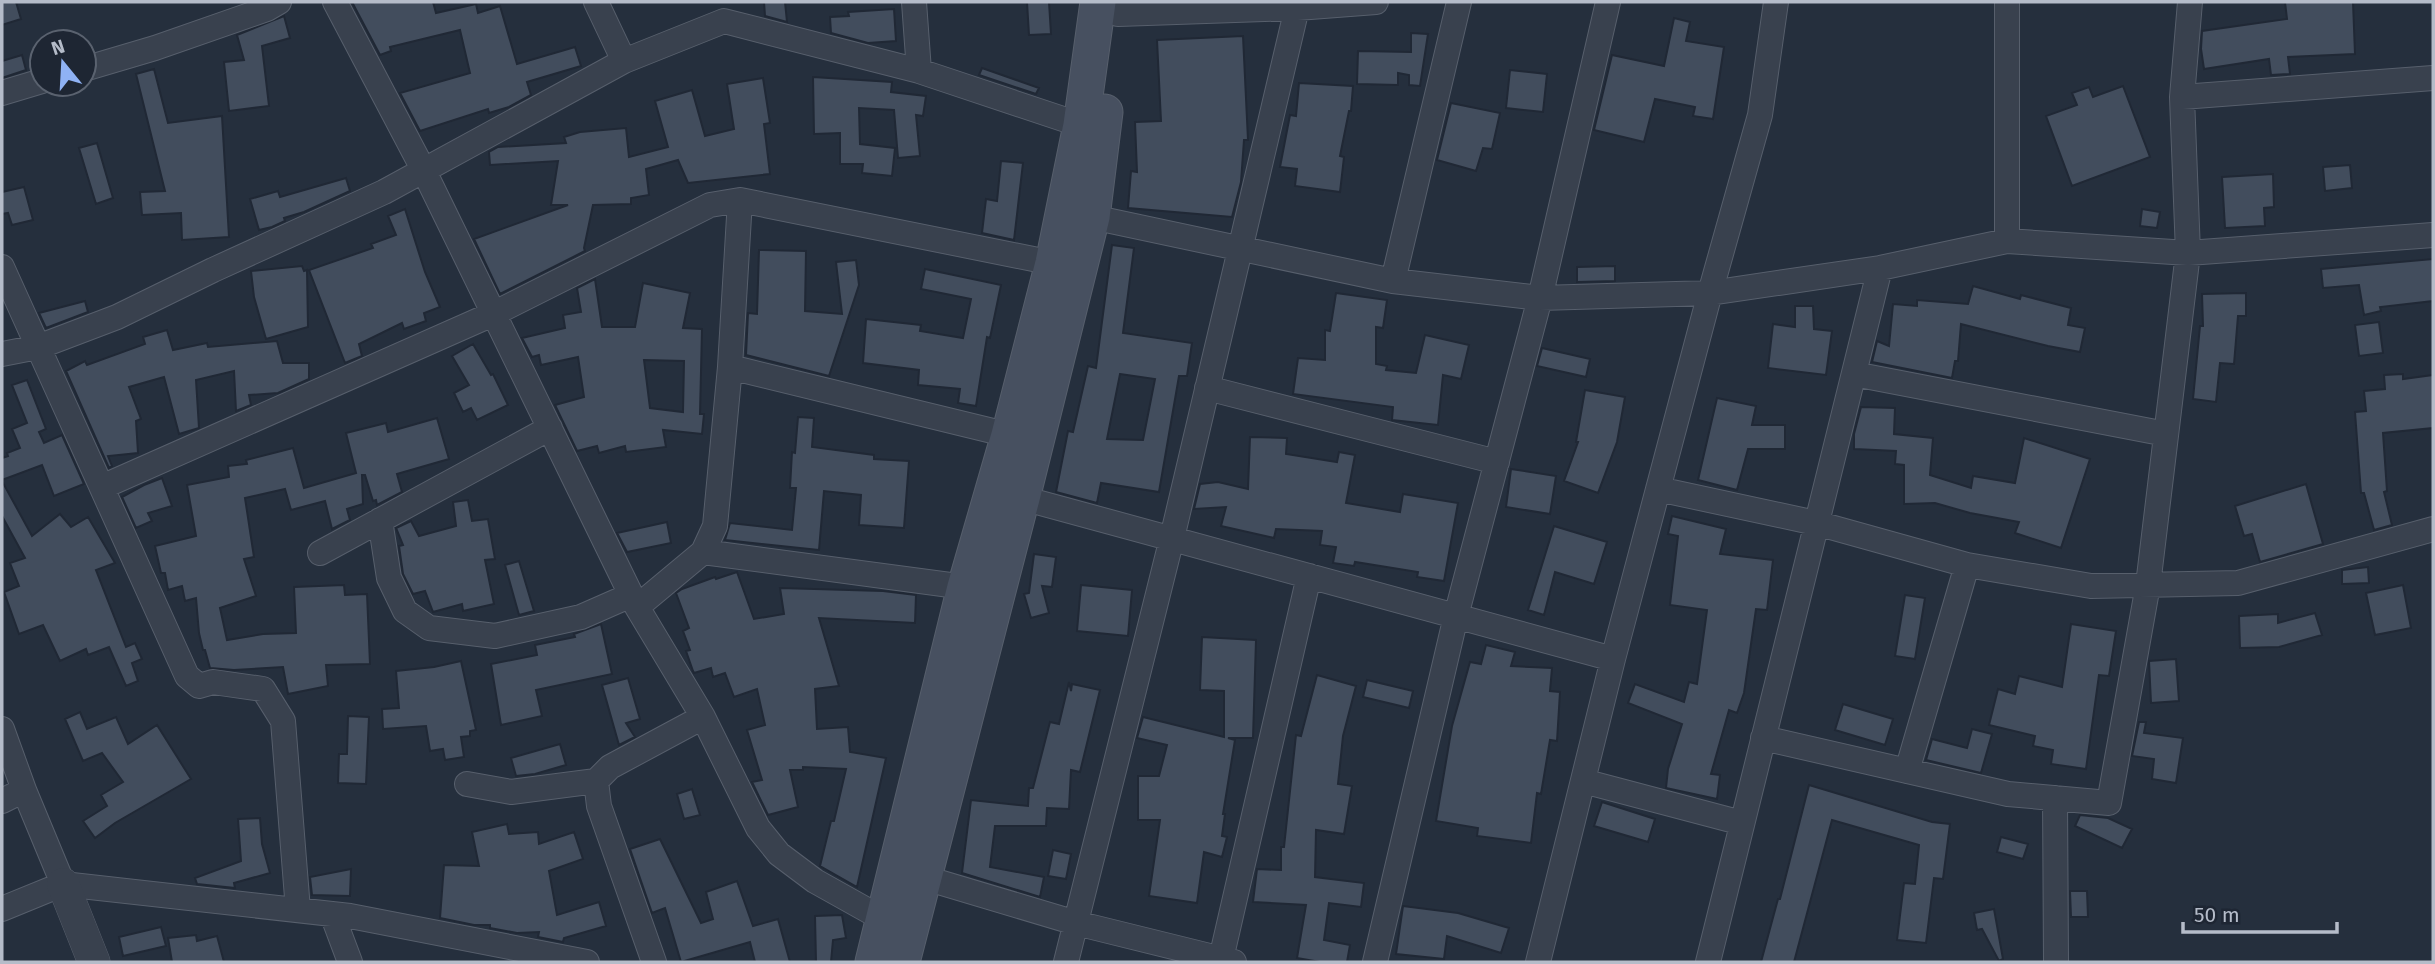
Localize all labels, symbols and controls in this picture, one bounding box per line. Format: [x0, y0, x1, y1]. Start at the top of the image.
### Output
north arrow [28, 28, 98, 98]
text: N [48, 34, 67, 60]
scale bar [2183, 890, 2337, 934]
text: 50 m [2194, 902, 2240, 928]

